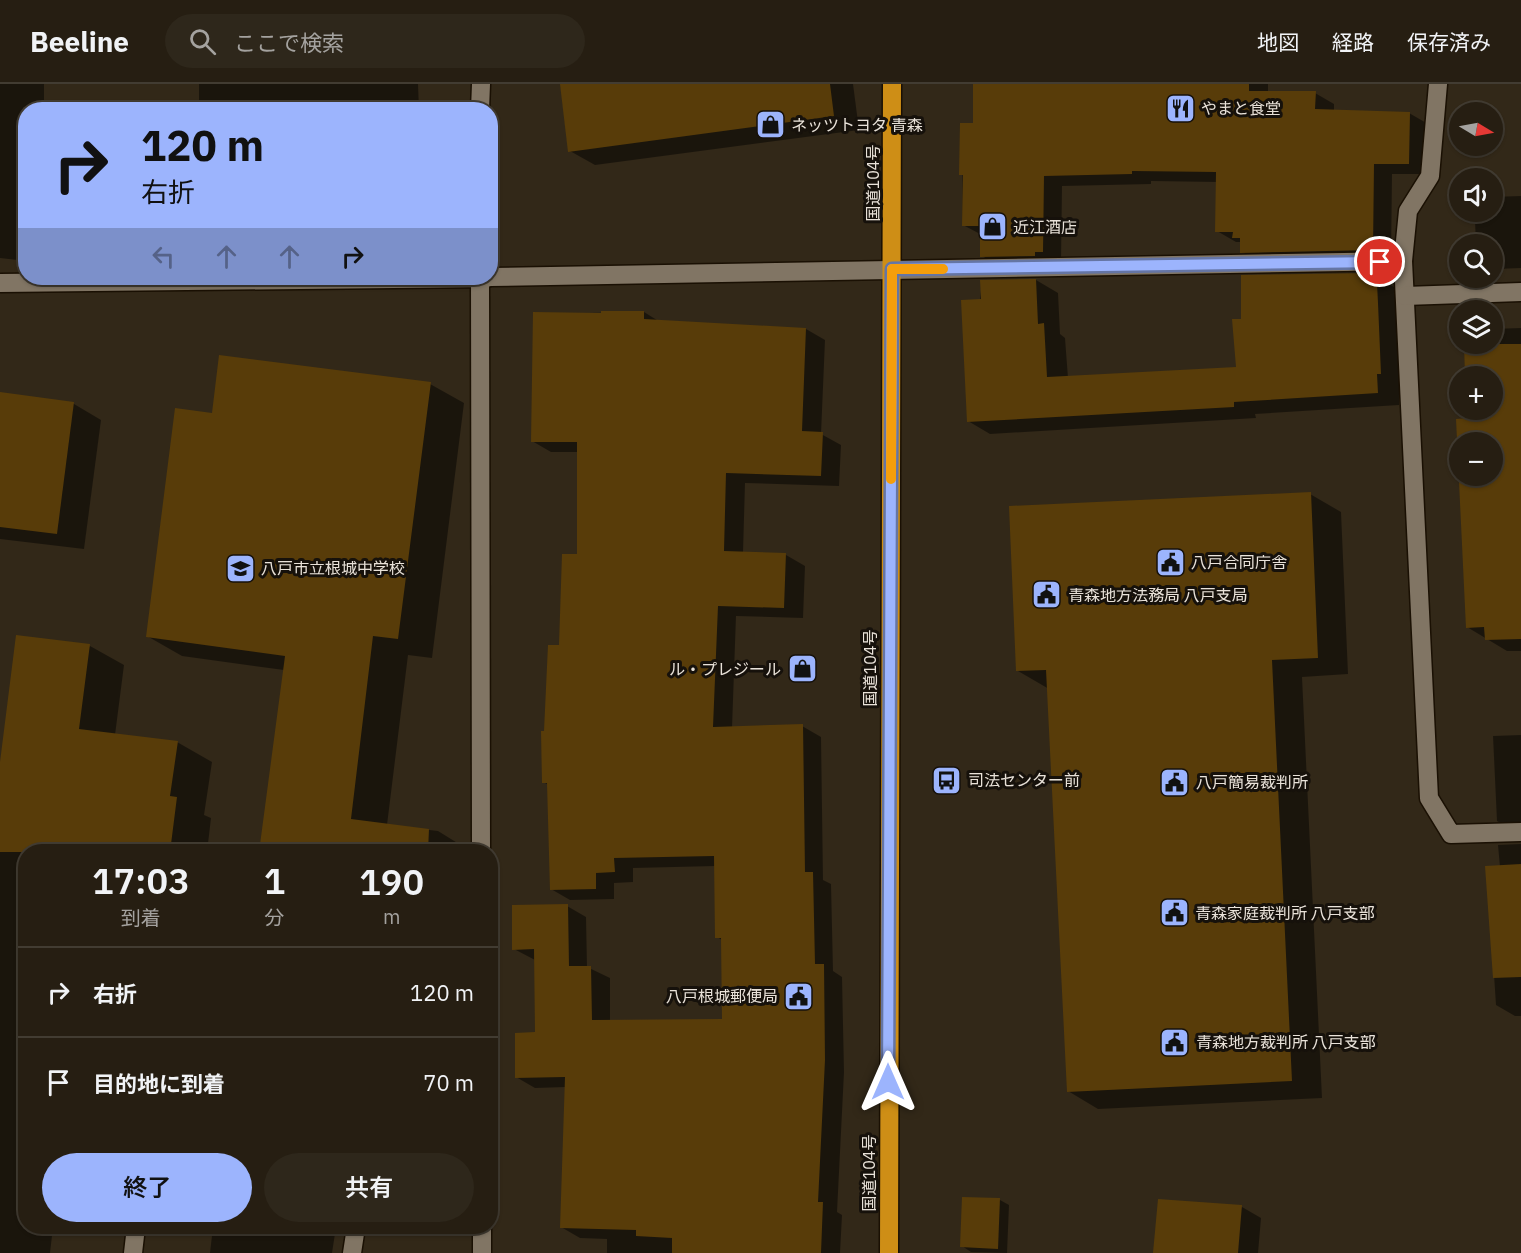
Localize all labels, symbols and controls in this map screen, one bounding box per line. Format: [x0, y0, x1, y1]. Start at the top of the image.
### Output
search box [165, 14, 585, 68]
text: Beeline [30, 23, 129, 60]
icon: search [186, 25, 219, 58]
text: ここで検索 [234, 28, 344, 57]
text: 地図 [1257, 28, 1299, 56]
text: 経路 [1332, 28, 1374, 56]
text: 保存済み [1407, 28, 1491, 56]
restaurant icon: やまと食堂 [1164, 92, 1196, 124]
place label: やまと食堂 [1201, 98, 1281, 118]
north arrow [1449, 102, 1503, 156]
map controls [1449, 102, 1503, 486]
shop icon: ネッツトヨタ 青森 [754, 109, 786, 141]
place label: ネッツトヨタ 青森 [791, 115, 923, 135]
text: 120 m [141, 118, 264, 173]
icon: right [42, 126, 120, 204]
street label: 国道104号 [863, 145, 883, 221]
button: sound [1449, 168, 1503, 222]
text: 右折 [141, 174, 195, 209]
shop icon: 近江酒店 [976, 211, 1008, 243]
place label: 近江酒店 [1013, 217, 1077, 237]
button: search [1449, 234, 1503, 288]
pin [1354, 236, 1405, 287]
icon: left [147, 240, 180, 273]
icon: ahead [210, 240, 243, 273]
icon: ahead [273, 240, 306, 273]
icon: right [336, 240, 369, 273]
icon: arrive [1363, 245, 1396, 278]
button: layers [1449, 300, 1503, 354]
button: + [1449, 366, 1503, 420]
button: − [1449, 432, 1503, 486]
public building icon: 八戸合同庁舎 [1154, 546, 1186, 578]
school or university icon: 八戸市立根城中学校 [224, 552, 256, 584]
place label: 八戸合同庁舎 [1191, 552, 1287, 572]
place label: 八戸市立根城中学校 [261, 558, 405, 578]
public building icon: 青森地方法務局 八戸支局 [1031, 579, 1063, 611]
place label: 青森地方法務局 八戸支局 [1068, 585, 1248, 605]
street label: 国道104号 [860, 630, 880, 706]
shop icon: ル・プレジール [786, 653, 818, 685]
place label: ル・プレジール [669, 659, 781, 679]
bus stop icon: 司法センター前 [931, 764, 963, 796]
public building icon: 八戸簡易裁判所 [1159, 766, 1191, 798]
place label: 司法センター前 [968, 770, 1080, 790]
place label: 八戸簡易裁判所 [1196, 772, 1308, 792]
text: 17:03 [92, 857, 190, 904]
text: 1 [264, 857, 285, 904]
text: 190 [359, 858, 424, 905]
public building icon: 青森家庭裁判所 八戸支部 [1158, 897, 1190, 929]
text: m [383, 903, 400, 930]
place label: 青森家庭裁判所 八戸支部 [1195, 903, 1375, 923]
text: 到着 [121, 904, 161, 931]
text: 分 [265, 904, 285, 931]
icon: right [42, 976, 75, 1009]
text: 120 m [410, 978, 474, 1007]
text: 右折 [93, 979, 137, 1008]
public building icon: 八戸根城郵便局 [783, 980, 815, 1012]
place label: 八戸根城郵便局 [666, 986, 778, 1006]
public building icon: 青森地方裁判所 八戸支部 [1159, 1026, 1191, 1058]
place label: 青森地方裁判所 八戸支部 [1196, 1032, 1376, 1052]
position arrow [856, 1050, 920, 1114]
icon: arrive [42, 1066, 75, 1099]
text: 70 m [423, 1068, 474, 1097]
text: 目的地に到着 [93, 1069, 225, 1098]
street label: 国道104号 [859, 1135, 879, 1211]
button: 終了 [42, 1153, 252, 1222]
button: 共有 [264, 1153, 474, 1222]

